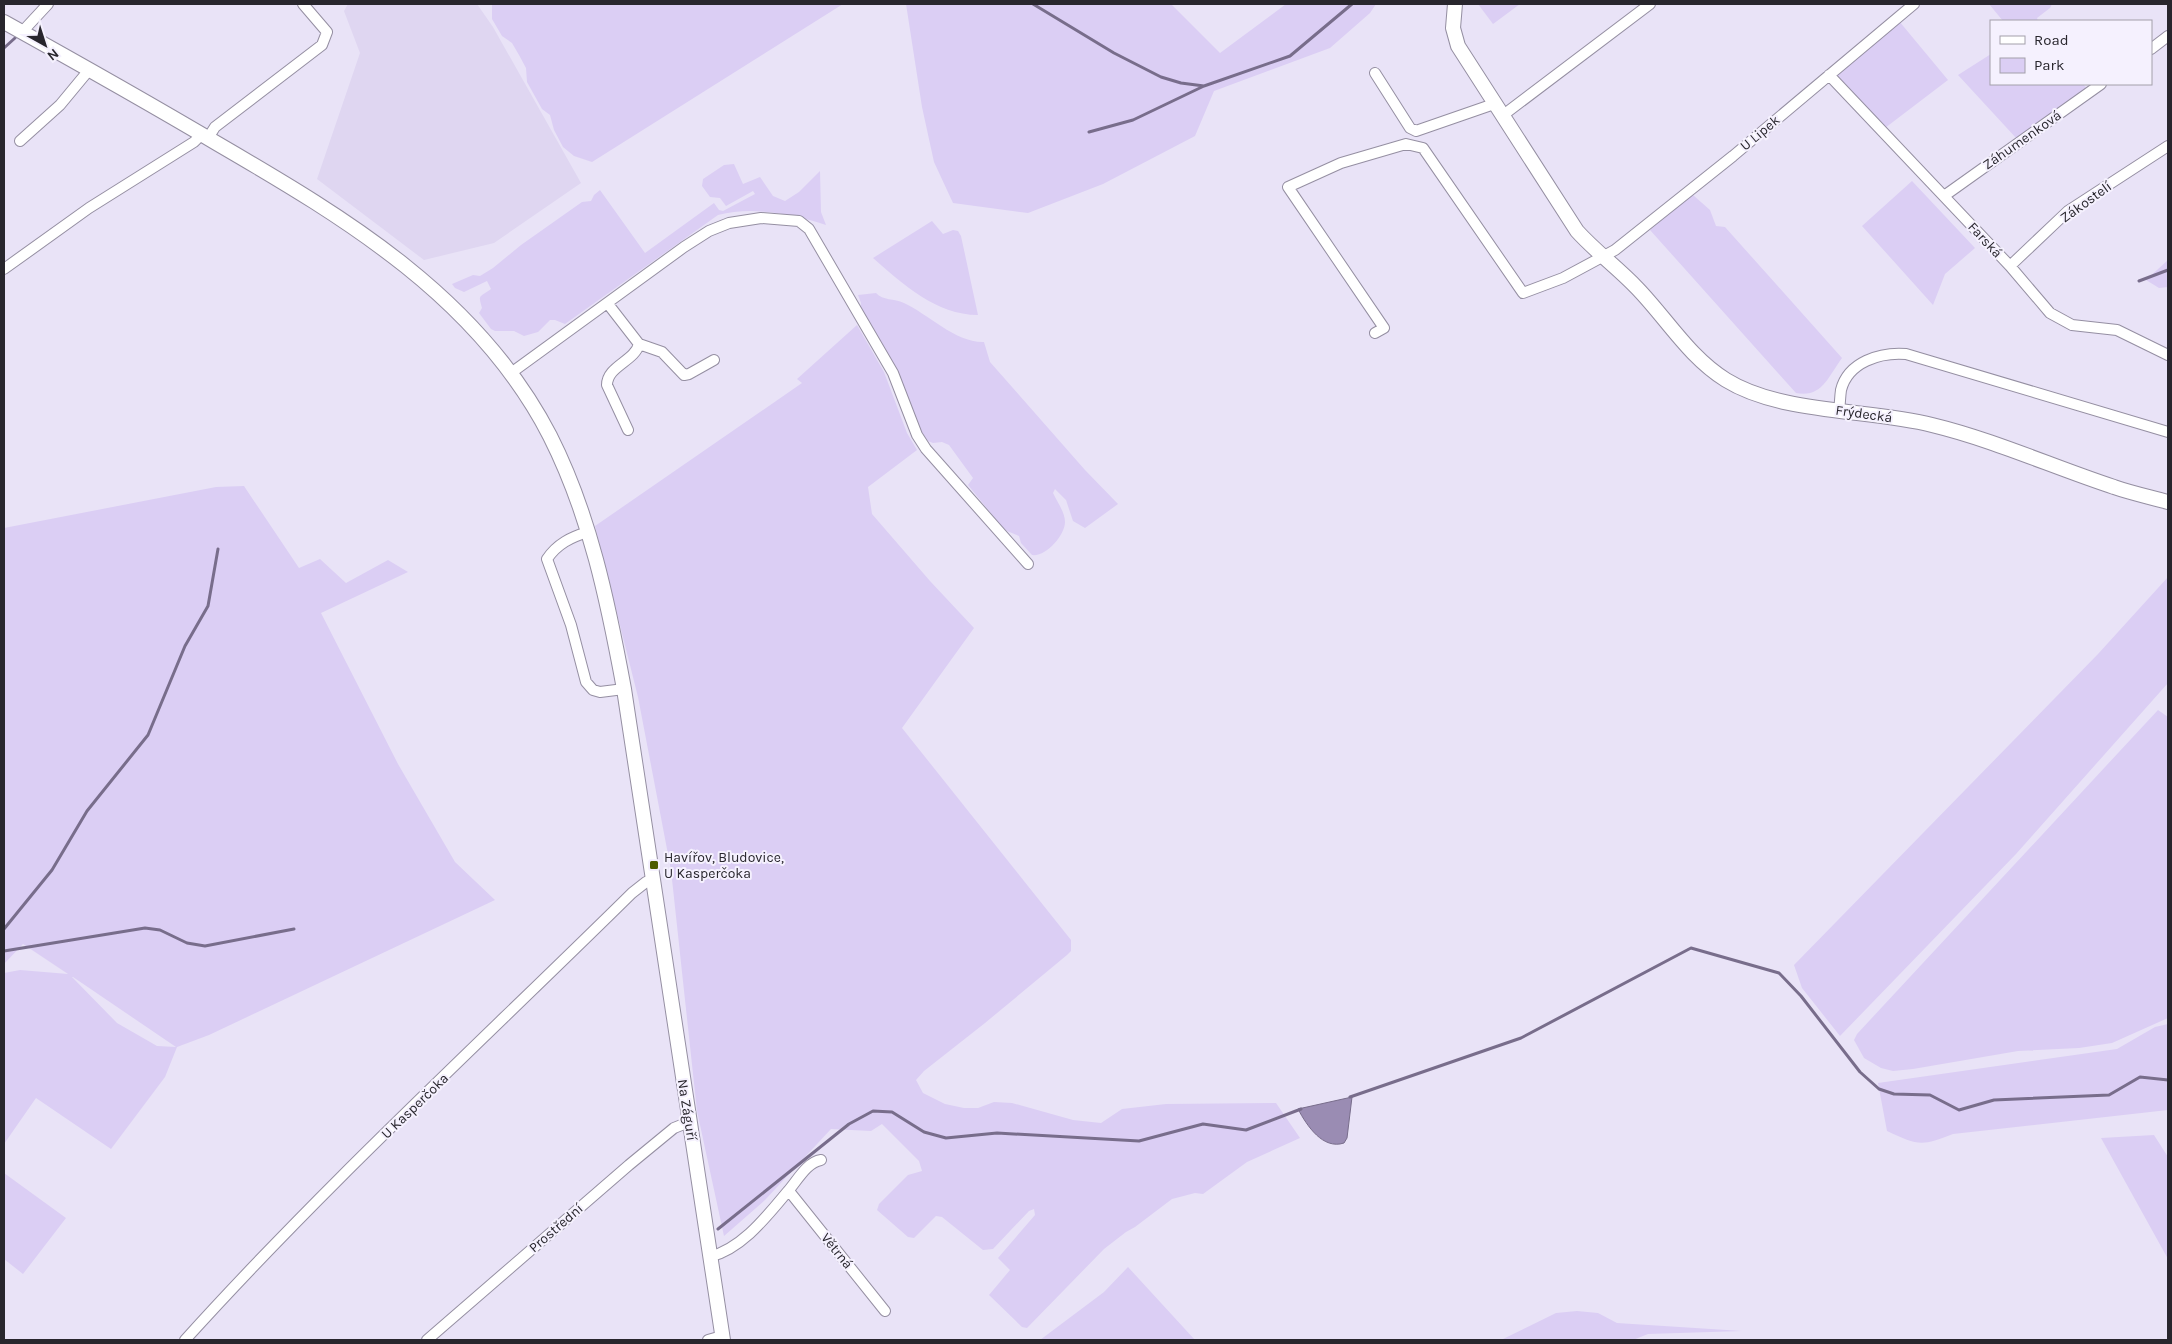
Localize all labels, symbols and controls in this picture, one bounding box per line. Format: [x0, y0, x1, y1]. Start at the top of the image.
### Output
north arrow [20, 20, 70, 70]
legend [1990, 20, 2152, 85]
text: Road [2034, 31, 2069, 49]
text: N [44, 45, 62, 64]
text: Park [2034, 56, 2064, 74]
street label: Záhumenková [1979, 107, 2065, 173]
street label: U Lipek [1737, 111, 1783, 154]
street label: Zákostelí [2057, 177, 2116, 226]
street label: Farská [1964, 219, 2006, 261]
street label: Frýdecká [1834, 402, 1894, 426]
place label: Havířov, Bludovice, U Kasperčoka [664, 849, 784, 882]
marker: Havířov, Bludovice, U Kasperčoka [648, 859, 660, 871]
street label: U Kasperčoka [378, 1070, 452, 1142]
street label: Na Záguří [674, 1078, 700, 1143]
street label: Prostřední [525, 1199, 587, 1256]
street label: Větrná [817, 1230, 857, 1272]

